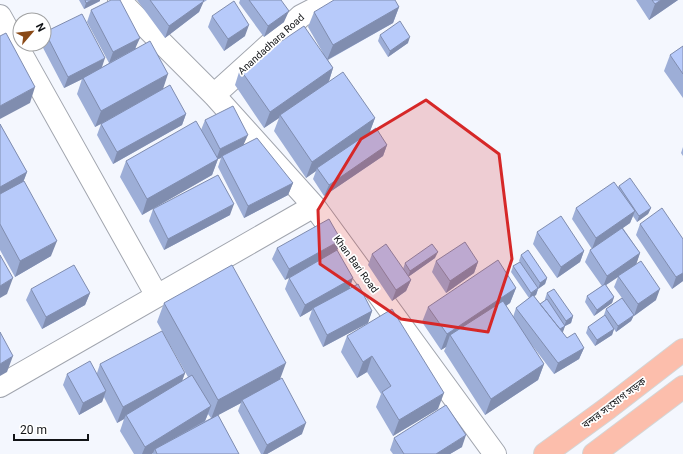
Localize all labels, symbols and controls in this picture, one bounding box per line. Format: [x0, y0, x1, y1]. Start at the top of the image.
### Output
north arrow [12, 12, 52, 52]
street label: Anandadhara Road [236, 12, 306, 76]
text: N [33, 21, 48, 34]
street label: Khan Bari Road [332, 233, 380, 295]
street label: বন্দর সংযোগ সড়ক [579, 375, 649, 431]
scale bar [14, 416, 88, 442]
text: 20 m [20, 423, 47, 437]

